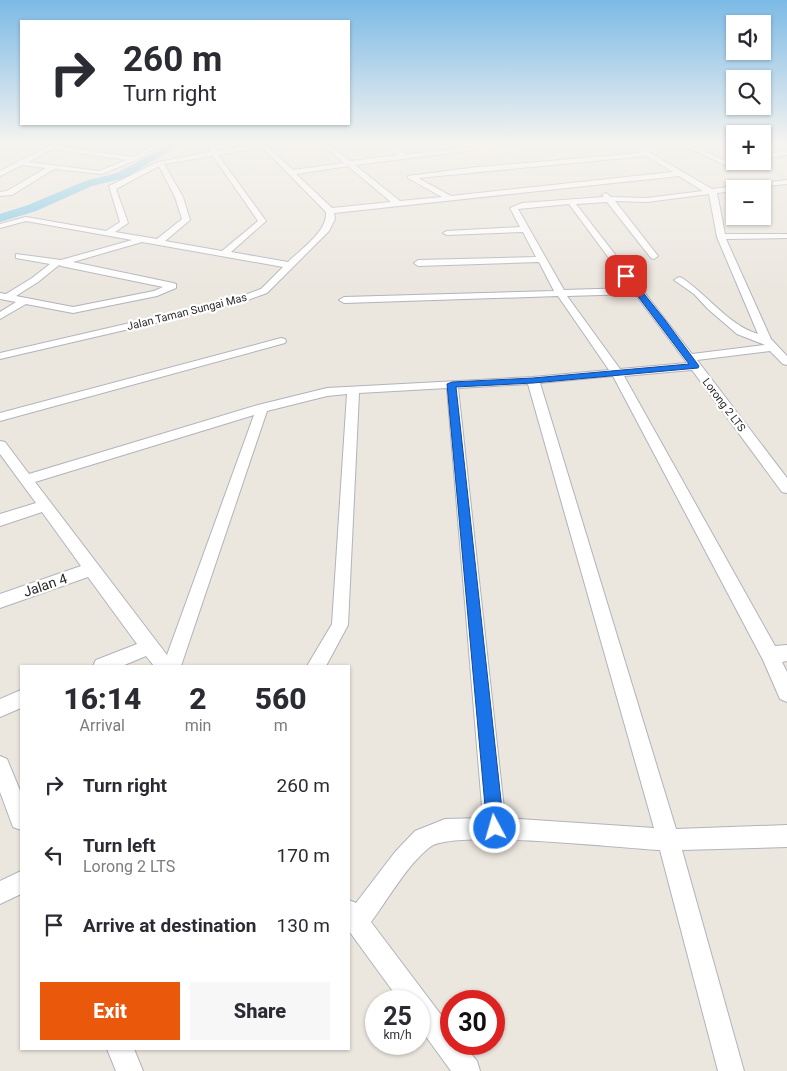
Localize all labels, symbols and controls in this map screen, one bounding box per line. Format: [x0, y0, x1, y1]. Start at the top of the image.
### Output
map controls [726, 15, 771, 225]
button: sound [726, 15, 771, 60]
text: 260 m [123, 39, 222, 80]
icon: right [40, 40, 105, 105]
button: search [726, 70, 771, 115]
text: Turn right [123, 81, 217, 106]
button: + [726, 125, 771, 170]
button: − [726, 180, 771, 225]
pin [605, 255, 647, 297]
icon: arrive [612, 262, 640, 290]
street label: Jalan Taman Sungai Mas [126, 291, 249, 333]
street label: Lorong 2 LTS [700, 376, 749, 435]
street label: Jalan 4 [21, 570, 69, 600]
text: 16:14 [63, 681, 141, 716]
text: 2 [189, 681, 207, 716]
text: 560 [255, 681, 307, 716]
text: Arrival [80, 716, 125, 735]
text: min [185, 716, 211, 735]
text: m [274, 716, 288, 735]
icon: right [40, 771, 68, 799]
text: Turn right [83, 774, 167, 797]
text: 260 m [277, 774, 330, 797]
position arrow [468, 801, 520, 853]
text: Turn left [83, 834, 156, 857]
icon: left [40, 841, 68, 869]
text: 170 m [277, 844, 330, 867]
text: Lorong 2 LTS [83, 857, 175, 876]
icon: arrive [40, 911, 68, 939]
text: Arrive at destination [83, 914, 256, 937]
text: 130 m [277, 914, 330, 937]
button: Exit [40, 982, 180, 1040]
button: Share [190, 982, 330, 1040]
speed limit sign: 30 [440, 990, 505, 1055]
text: 25 [383, 1002, 412, 1031]
text: km/h [383, 1028, 412, 1042]

